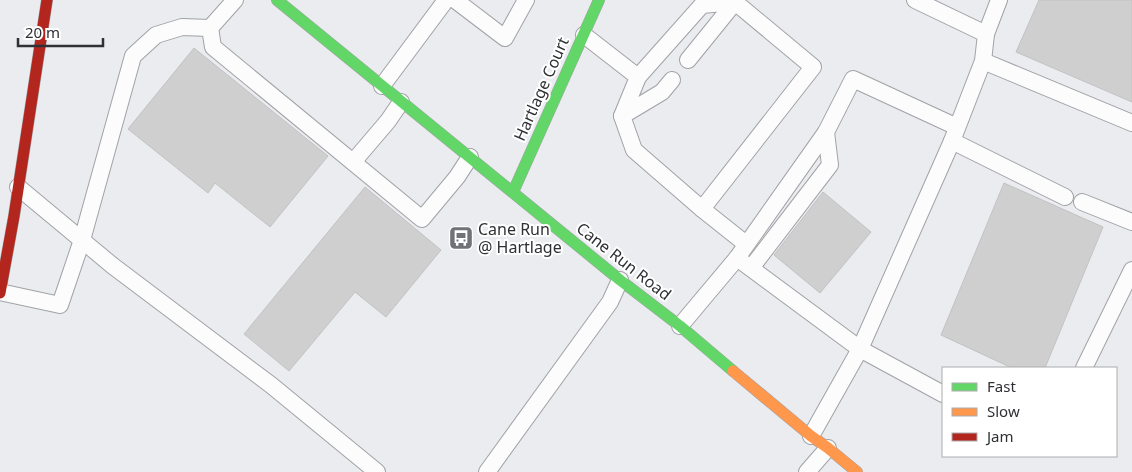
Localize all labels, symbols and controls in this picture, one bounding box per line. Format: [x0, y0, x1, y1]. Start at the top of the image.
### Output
scale bar [18, 15, 102, 47]
text: 20 m [25, 22, 60, 42]
street label: Hartlage Court [508, 33, 574, 144]
street label: Cane Run Road [572, 217, 676, 305]
place label: Cane Run @ Hartlage [478, 218, 562, 258]
bus stop icon: Cane Run @ Hartlage [448, 225, 474, 251]
legend [942, 367, 1117, 457]
text: Fast [987, 376, 1016, 396]
text: Slow [987, 401, 1020, 421]
text: Jam [985, 426, 1014, 446]

